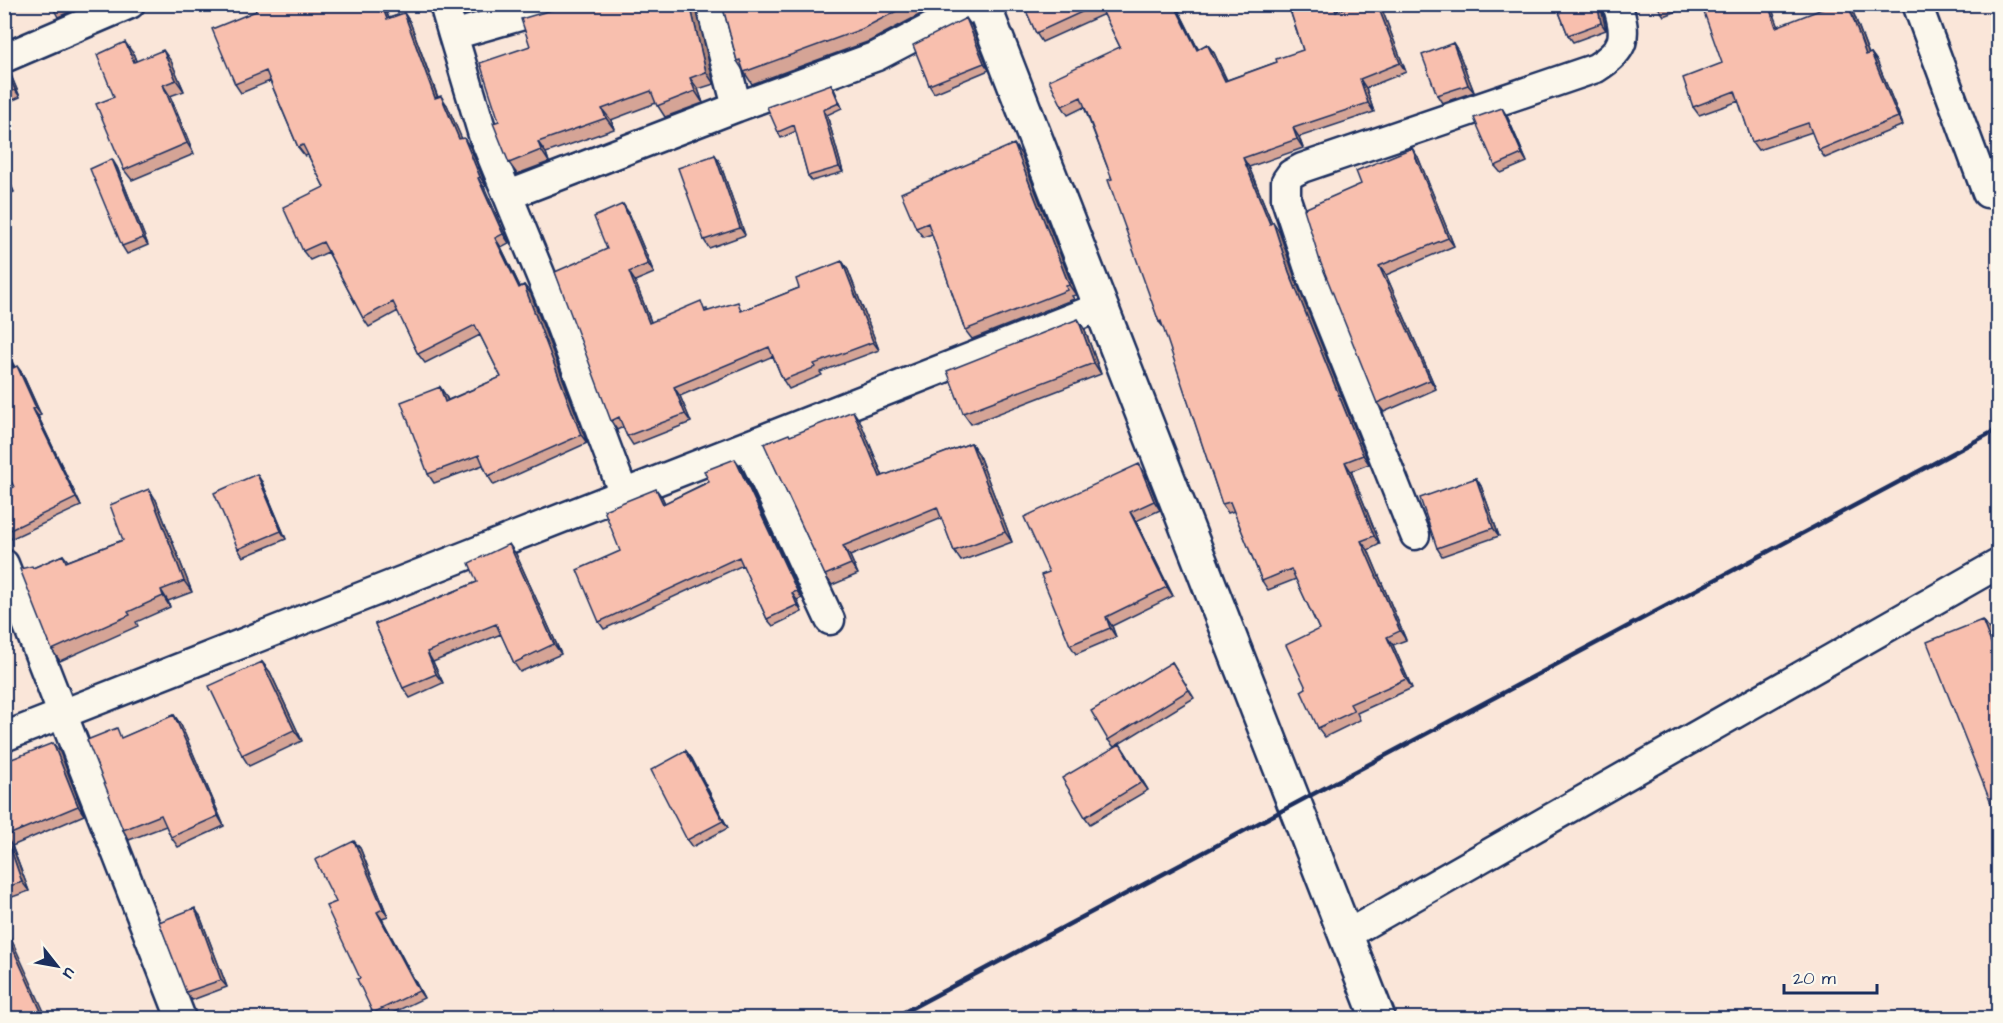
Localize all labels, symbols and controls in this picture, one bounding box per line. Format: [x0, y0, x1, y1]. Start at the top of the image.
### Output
north arrow [27, 936, 87, 996]
scale bar [1784, 957, 1877, 995]
text: U [57, 964, 81, 983]
text: 20 m [1793, 966, 1836, 991]

